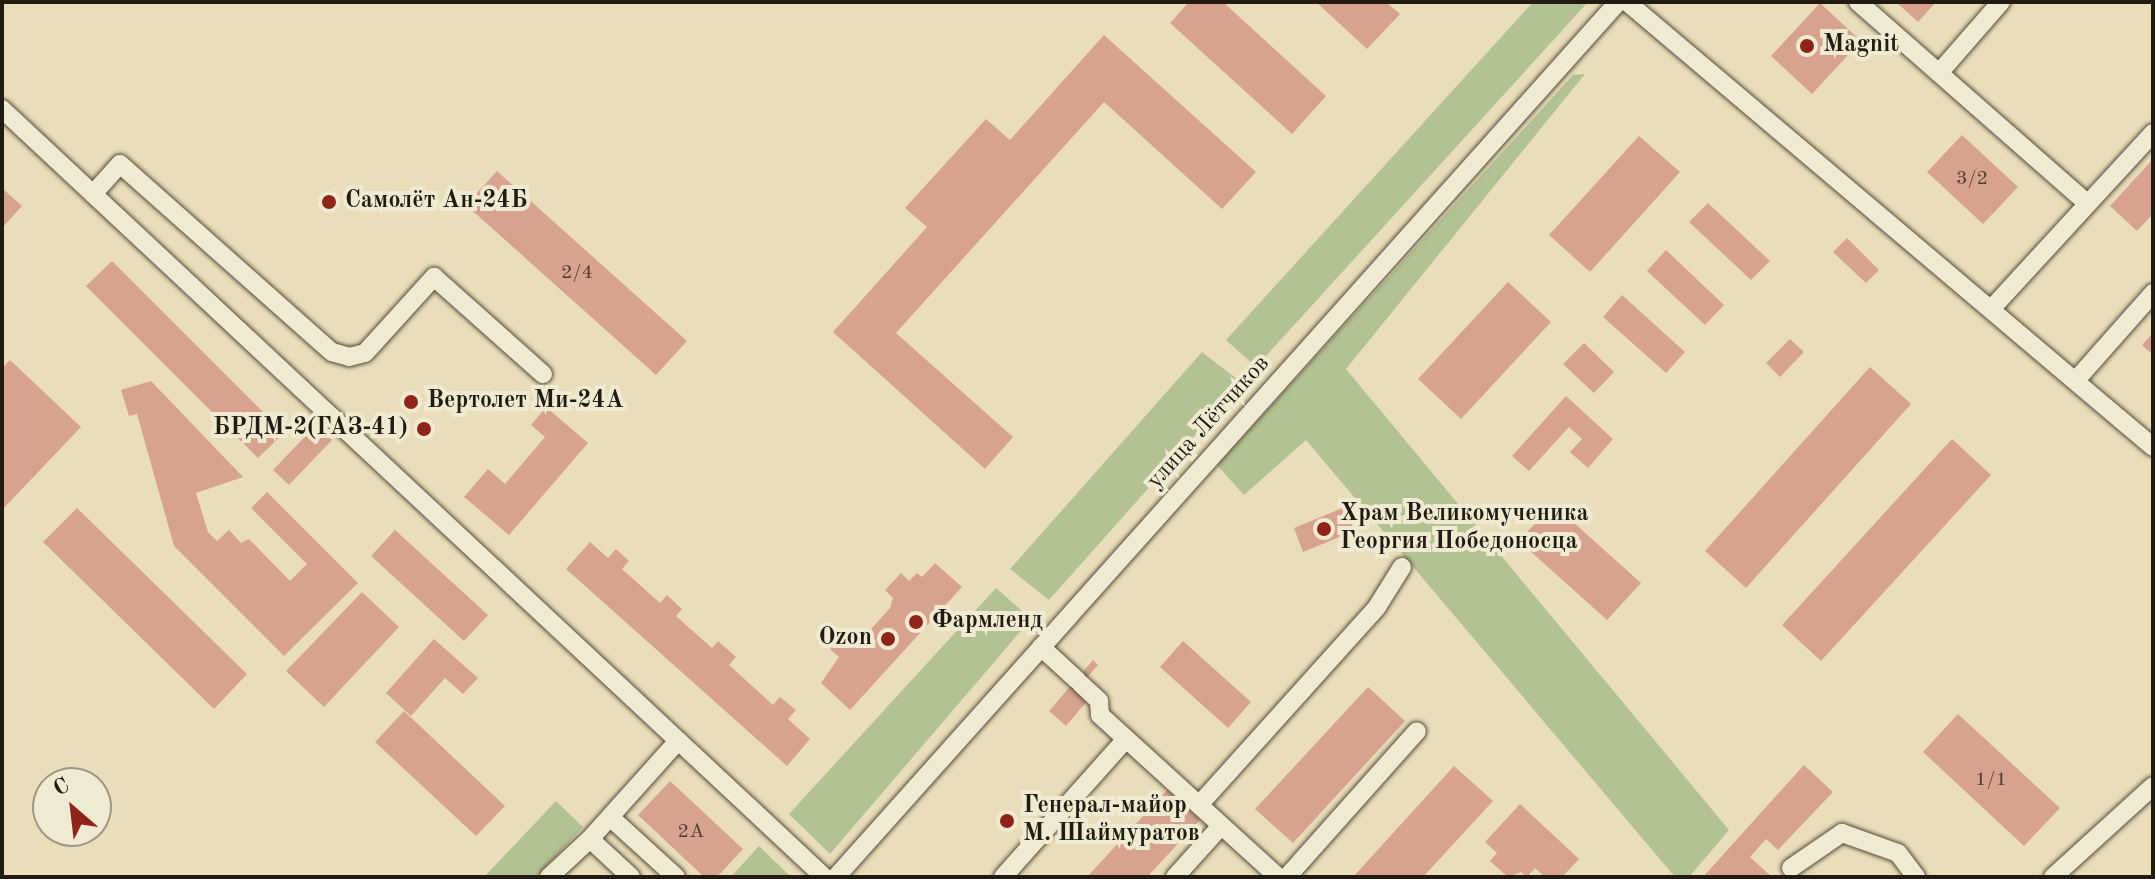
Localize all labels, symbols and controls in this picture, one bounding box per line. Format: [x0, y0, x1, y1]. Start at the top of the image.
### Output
place label: Magnit [1823, 32, 1899, 60]
marker: Magnit [1798, 37, 1816, 55]
house number: 3/2 [1956, 167, 1988, 191]
place label: Самолёт Ан-24Б [345, 188, 527, 216]
marker: Самолёт Ан-24Б [320, 193, 338, 211]
house number: 2/4 [561, 261, 593, 285]
street label: улица Лётчиков [1142, 350, 1276, 496]
place label: Вертолет Ми-24А [427, 388, 624, 416]
marker: Вертолет Ми-24А [402, 393, 420, 411]
place label: БРДМ-2(ГАЗ-41) [213, 415, 408, 443]
marker: БРДМ-2(ГАЗ-41) [415, 420, 433, 438]
place label: Храм Великомученика Георгия Победоносца [1340, 501, 1589, 557]
marker: Храм Великомученика Георгия Победоносца [1315, 520, 1333, 538]
place label: Фармленд [932, 608, 1043, 636]
marker: Фармленд [907, 613, 925, 631]
place label: Ozon [818, 625, 872, 653]
marker: Ozon [879, 630, 897, 648]
north arrow [32, 767, 112, 847]
house number: 1/1 [1975, 768, 2007, 792]
text: С [50, 774, 73, 801]
place label: Генерал-майор М. Шаймуратов [1023, 793, 1200, 849]
marker: Генерал-майор М. Шаймуратов [998, 812, 1016, 830]
house number: 2А [678, 820, 704, 844]

